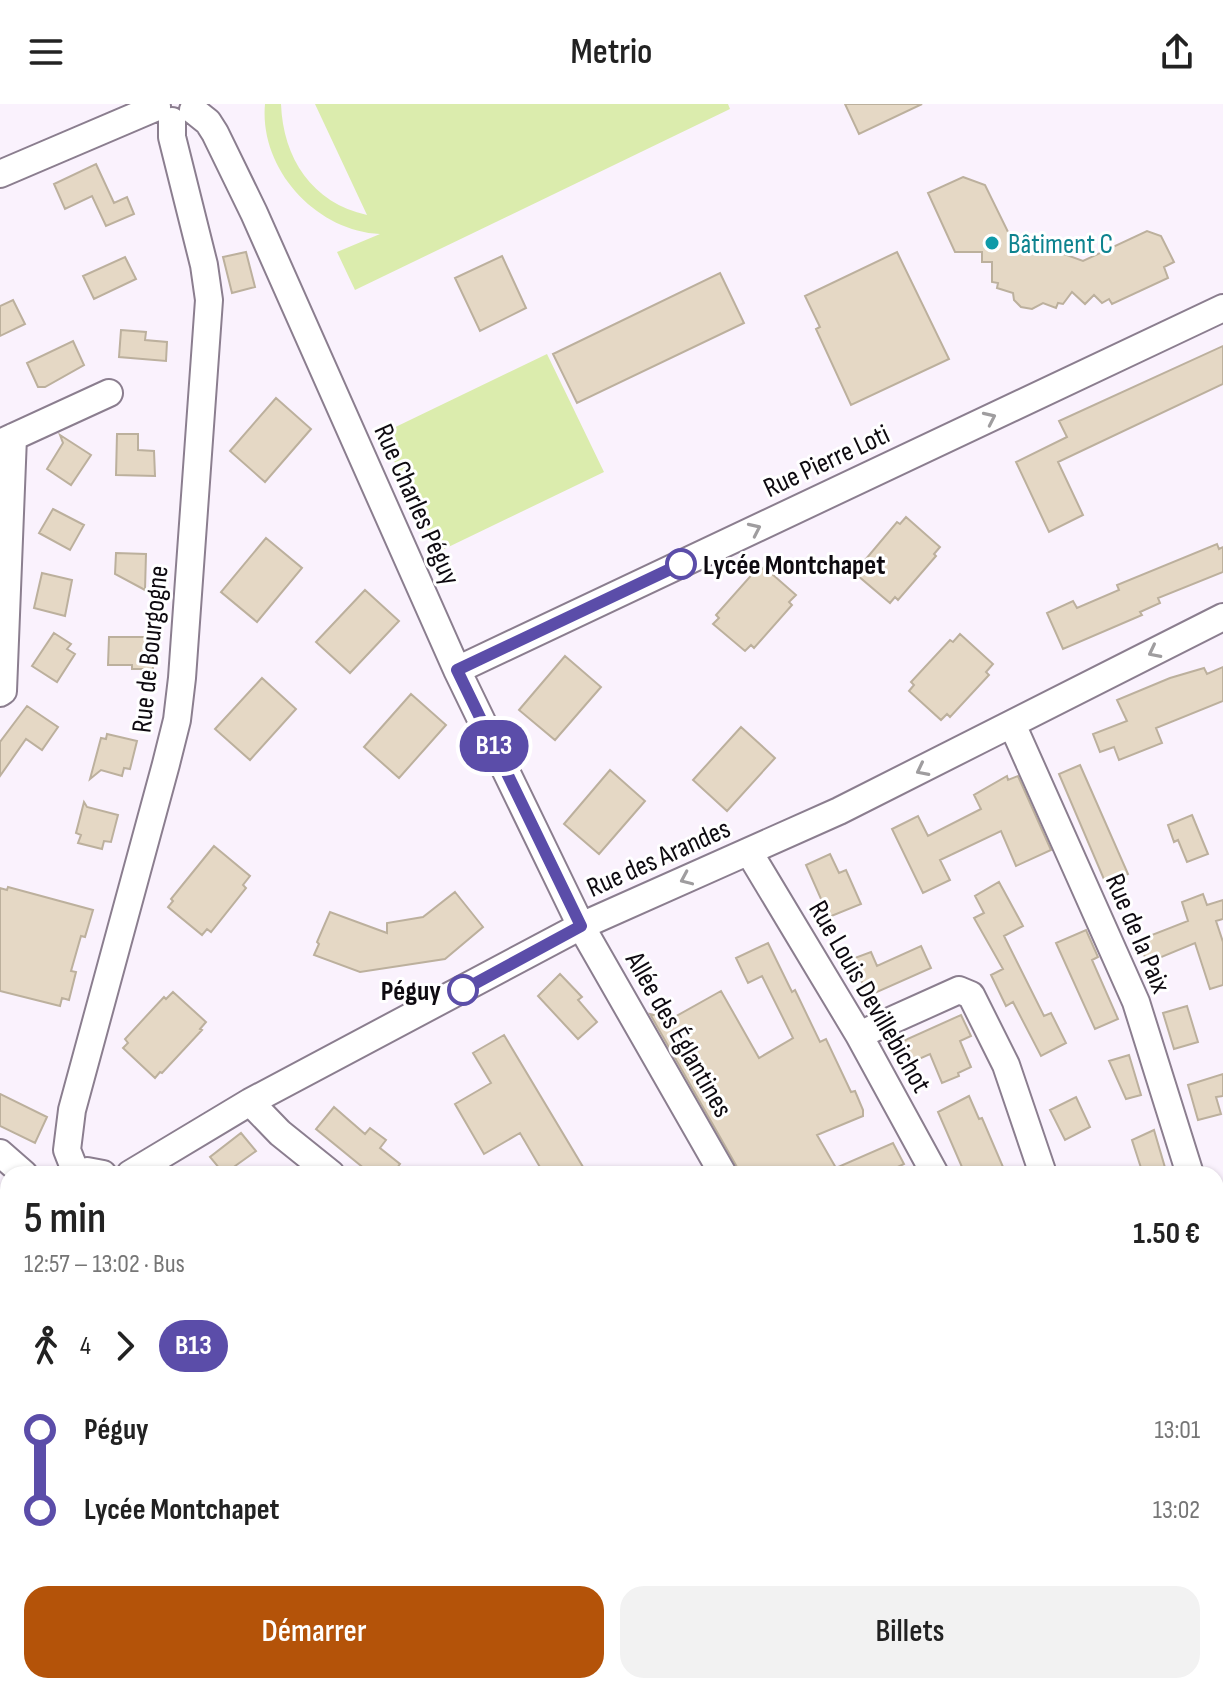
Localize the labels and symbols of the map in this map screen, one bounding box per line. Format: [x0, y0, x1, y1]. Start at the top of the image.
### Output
place label: Bâtiment C [1008, 228, 1113, 261]
marker: Bâtiment C [983, 234, 1001, 252]
one-way arrow [982, 412, 997, 428]
street label: Rue Pierre Loti [758, 418, 895, 505]
street label: Rue Charles Péguy [366, 419, 467, 590]
one-way arrow [747, 523, 761, 539]
marker: Lycée Montchapet [666, 549, 696, 579]
place label: Lycée Montchapet [703, 549, 885, 582]
street label: Rue de Bourgogne [125, 564, 176, 734]
one-way arrow [1147, 642, 1162, 658]
line badge: B13 [448, 720, 540, 772]
one-way arrow [915, 760, 930, 775]
street label: Rue des Arandes [582, 812, 736, 905]
street label: Rue de la Paix [1098, 869, 1178, 999]
one-way arrow [680, 870, 694, 886]
street label: Rue Louis Devillebichot [801, 895, 938, 1099]
street label: Allée des Églantines [618, 945, 739, 1123]
place label: Péguy [381, 975, 441, 1008]
marker: Péguy [448, 975, 478, 1005]

